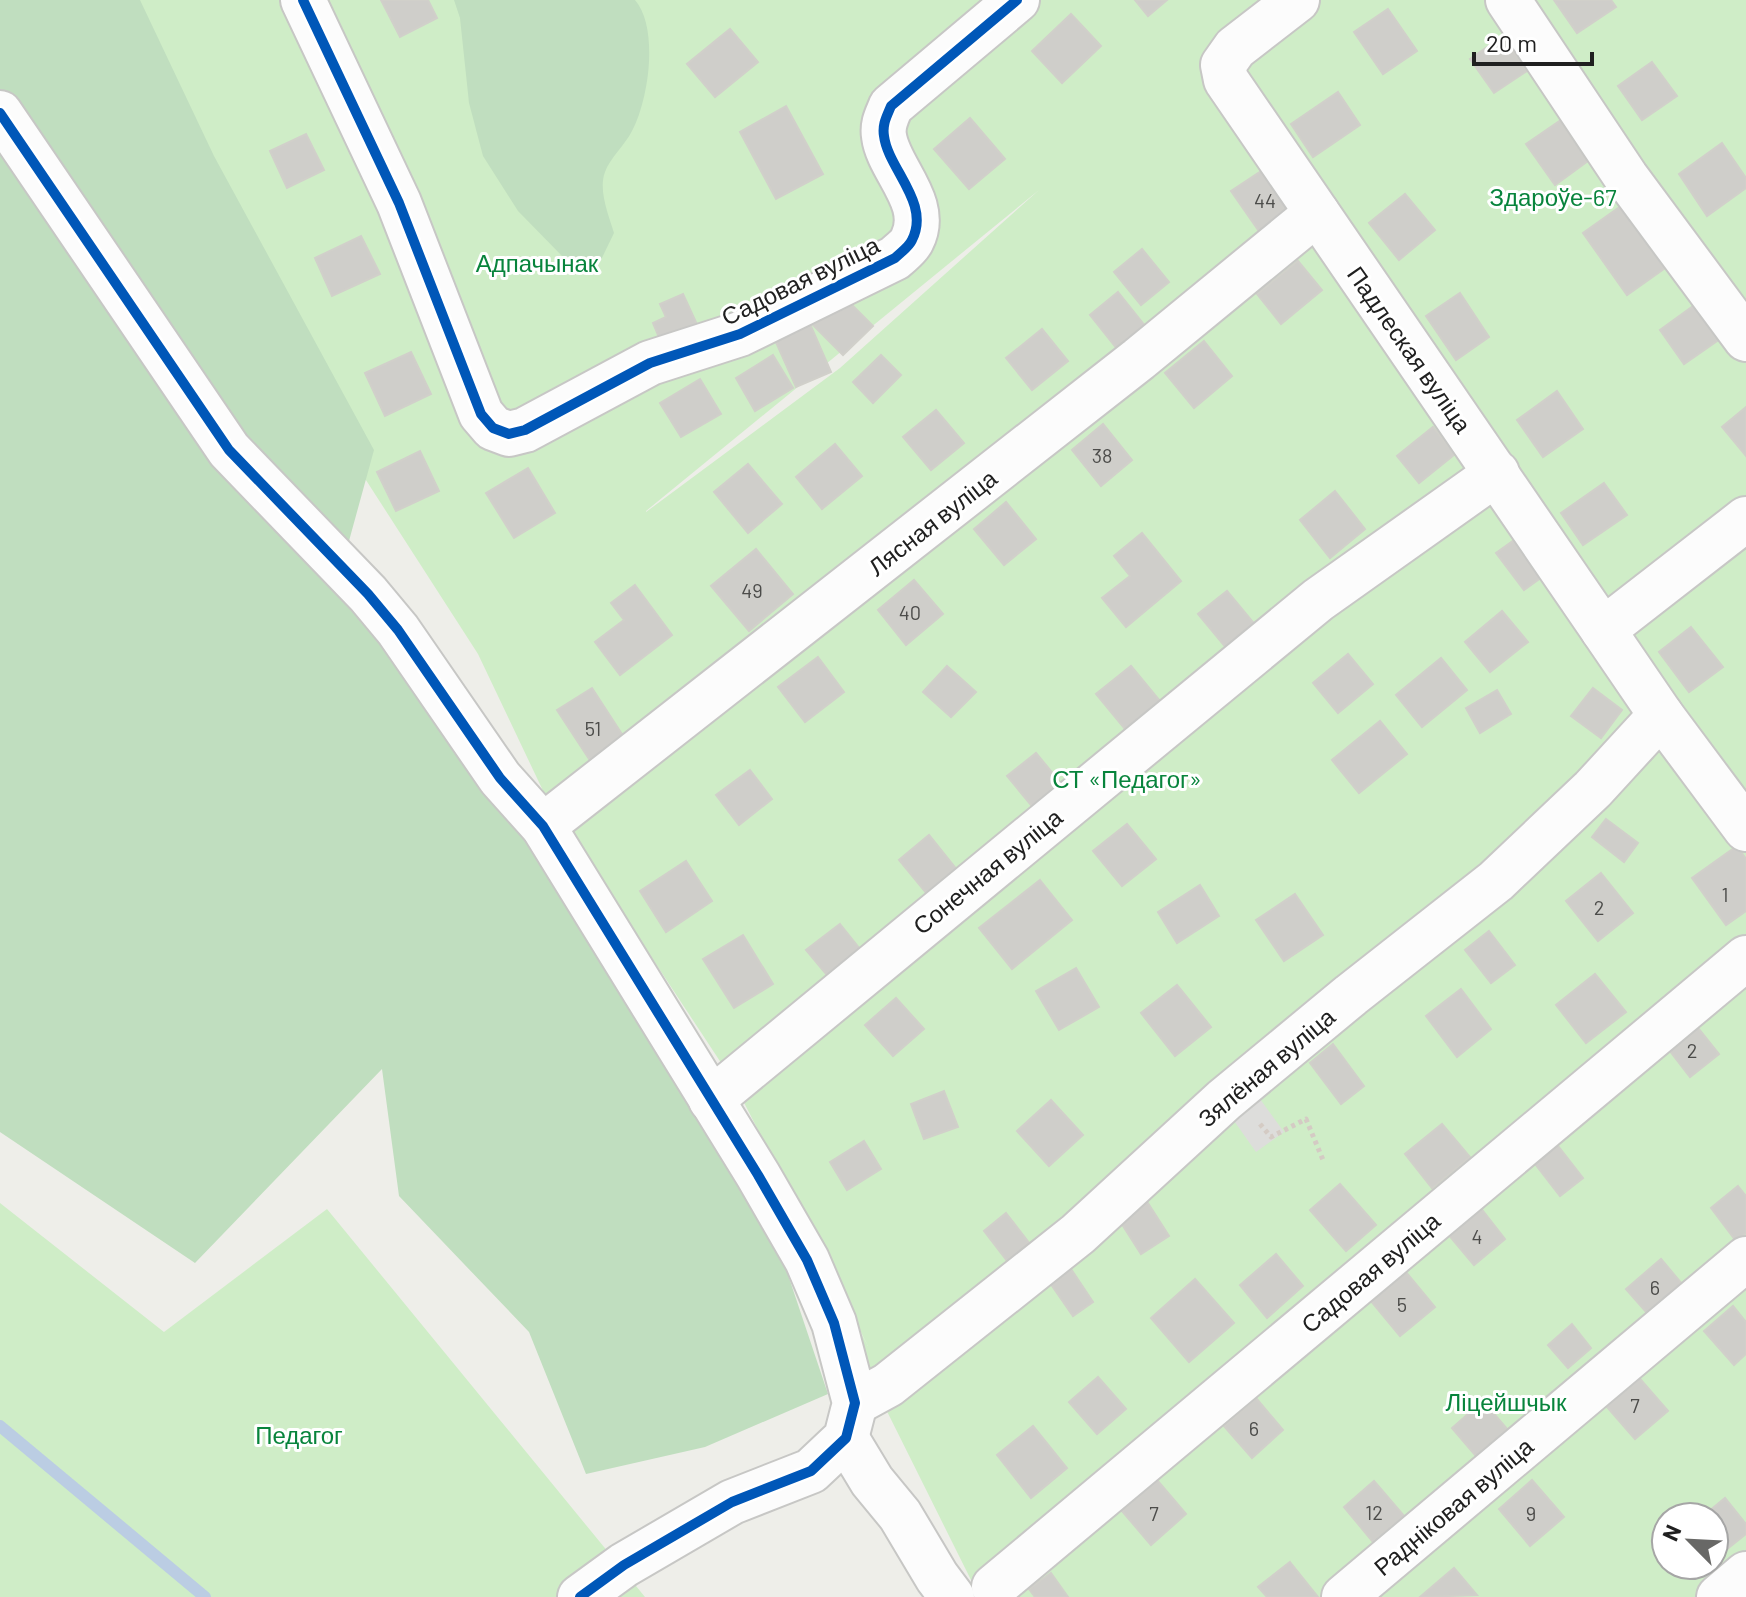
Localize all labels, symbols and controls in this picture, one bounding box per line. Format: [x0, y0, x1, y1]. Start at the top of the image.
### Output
scale bar [1474, 16, 1592, 66]
text: 20 m [1486, 28, 1537, 57]
park label: Здароўе-67 [1489, 182, 1617, 211]
house number: 44 [1254, 188, 1276, 212]
street label: Садовая вуліца [716, 229, 884, 331]
park label: Адпачынак [476, 248, 599, 277]
street label: Падлеская вуліца [1342, 260, 1479, 438]
house number: 38 [1092, 443, 1112, 467]
street label: Лясная вуліца [862, 462, 1003, 581]
house number: 49 [741, 578, 763, 602]
house number: 40 [899, 600, 921, 624]
house number: 51 [585, 716, 601, 740]
park label: СТ «Педагог» [1052, 764, 1202, 793]
street label: Сонечная вуліца [907, 802, 1068, 940]
house number: 1 [1722, 882, 1729, 906]
house number: 2 [1594, 895, 1604, 919]
street label: Зялёная вуліца [1192, 1001, 1341, 1133]
house number: 2 [1687, 1038, 1697, 1062]
street label: Садовая вуліца [1295, 1205, 1446, 1338]
house number: 4 [1471, 1224, 1483, 1248]
house number: 6 [1650, 1275, 1660, 1299]
house number: 5 [1397, 1292, 1407, 1316]
park label: Ліцейшчык [1446, 1387, 1567, 1416]
house number: 7 [1630, 1393, 1640, 1417]
house number: 6 [1249, 1416, 1259, 1440]
park label: Педагог [255, 1420, 343, 1449]
street label: Радніковая вуліца [1367, 1431, 1539, 1581]
house number: 12 [1365, 1500, 1383, 1524]
house number: 7 [1149, 1501, 1159, 1525]
house number: 9 [1526, 1501, 1536, 1525]
north arrow [1650, 1501, 1730, 1581]
text: N [1656, 1520, 1686, 1544]

